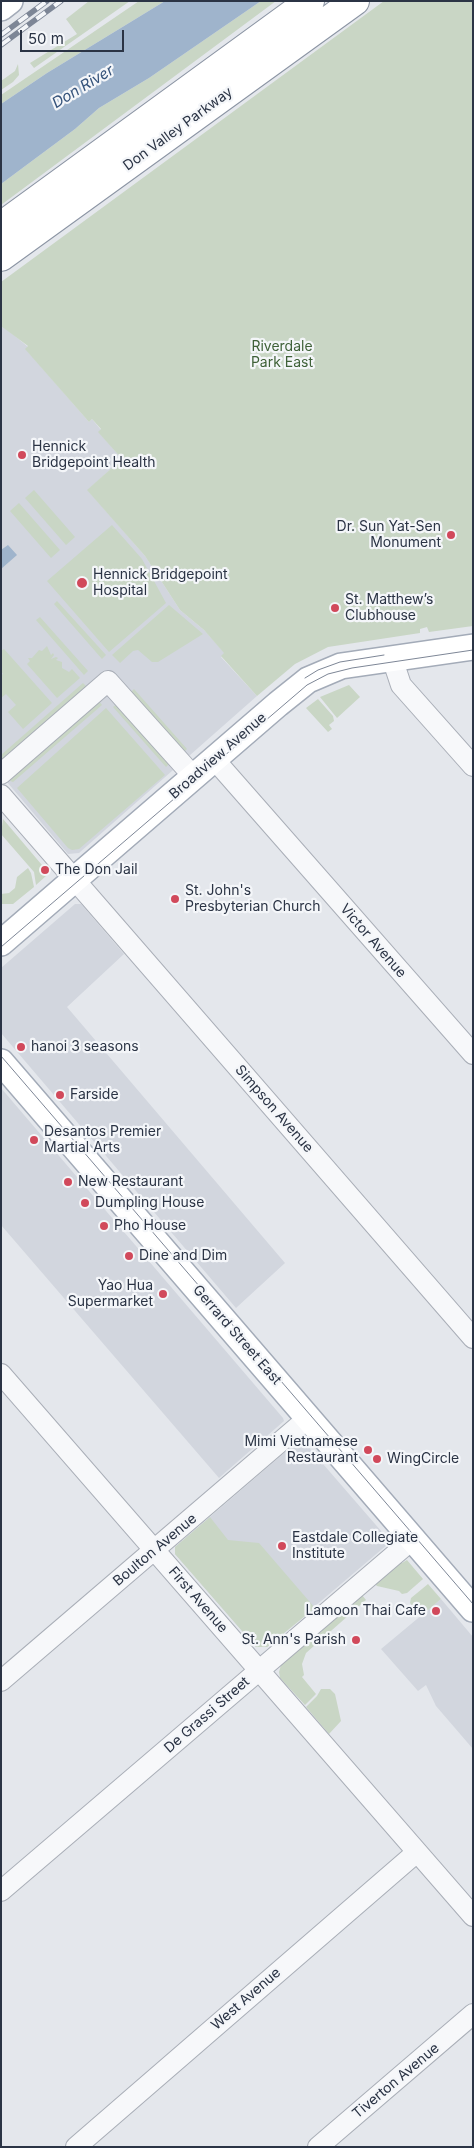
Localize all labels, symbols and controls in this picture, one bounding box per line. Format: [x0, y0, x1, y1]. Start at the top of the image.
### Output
scale bar [22, 20, 126, 52]
text: 50 m [28, 29, 64, 48]
water label: Don River [49, 62, 117, 112]
street label: Don Valley Parkway [120, 84, 236, 174]
park label: Riverdale Park East [251, 339, 313, 372]
place label: Hennick Bridgepoint Health [32, 439, 156, 472]
marker: Hennick Bridgepoint Health [16, 449, 28, 461]
place label: Dr. Sun Yat-Sen Monument [337, 519, 441, 552]
marker: Dr. Sun Yat-Sen Monument [445, 529, 457, 541]
place label: Hennick Bridgepoint Hospital [93, 567, 228, 600]
marker: Hennick Bridgepoint Hospital [75, 576, 89, 590]
place label: St. Matthew’s Clubhouse [345, 592, 433, 624]
marker: St. Matthew’s Clubhouse [329, 602, 341, 614]
street label: Broadview Avenue [166, 709, 270, 803]
place label: The Don Jail [55, 862, 138, 878]
marker: The Don Jail [39, 864, 51, 876]
place label: St. John's Presbyterian Church [185, 883, 321, 916]
marker: St. John's Presbyterian Church [169, 893, 181, 905]
street label: Victor Avenue [336, 901, 410, 981]
place label: hanoi 3 seasons [31, 1039, 139, 1055]
marker: hanoi 3 seasons [15, 1041, 27, 1053]
street label: Simpson Avenue [231, 1062, 317, 1156]
place label: Farside [70, 1087, 119, 1103]
marker: Farside [54, 1089, 66, 1101]
place label: Desantos Premier Martial Arts [44, 1124, 161, 1156]
marker: Desantos Premier Martial Arts [28, 1134, 40, 1146]
place label: New Restaurant [78, 1174, 183, 1190]
marker: New Restaurant [62, 1176, 74, 1188]
place label: Dumpling House [95, 1195, 204, 1211]
marker: Dumpling House [79, 1197, 91, 1209]
place label: Pho House [114, 1218, 186, 1234]
marker: Pho House [98, 1220, 110, 1232]
place label: Dine and Dim [139, 1248, 227, 1264]
marker: Dine and Dim [123, 1250, 135, 1262]
place label: Yao Hua Supermarket [68, 1278, 153, 1310]
street label: Gerrard Street East [189, 1282, 285, 1388]
marker: Yao Hua Supermarket [157, 1288, 169, 1300]
place label: Mimi Vietnamese Restaurant [244, 1434, 358, 1466]
marker: Mimi Vietnamese Restaurant [362, 1444, 374, 1456]
place label: WingCircle [387, 1451, 459, 1467]
marker: WingCircle [371, 1453, 383, 1465]
street label: Boulton Avenue [110, 1510, 200, 1590]
place label: Eastdale Collegiate Institute [292, 1530, 418, 1562]
marker: Eastdale Collegiate Institute [276, 1540, 288, 1552]
street label: First Avenue [165, 1564, 231, 1636]
place label: Lamoon Thai Cafe [305, 1603, 426, 1619]
marker: Lamoon Thai Cafe [430, 1605, 442, 1617]
place label: St. Ann's Parish [241, 1632, 346, 1648]
marker: St. Ann's Parish [350, 1634, 362, 1646]
street label: De Grassi Street [161, 1673, 253, 1757]
street label: West Avenue [208, 1964, 284, 2034]
street label: Tiverton Avenue [349, 2040, 443, 2122]

